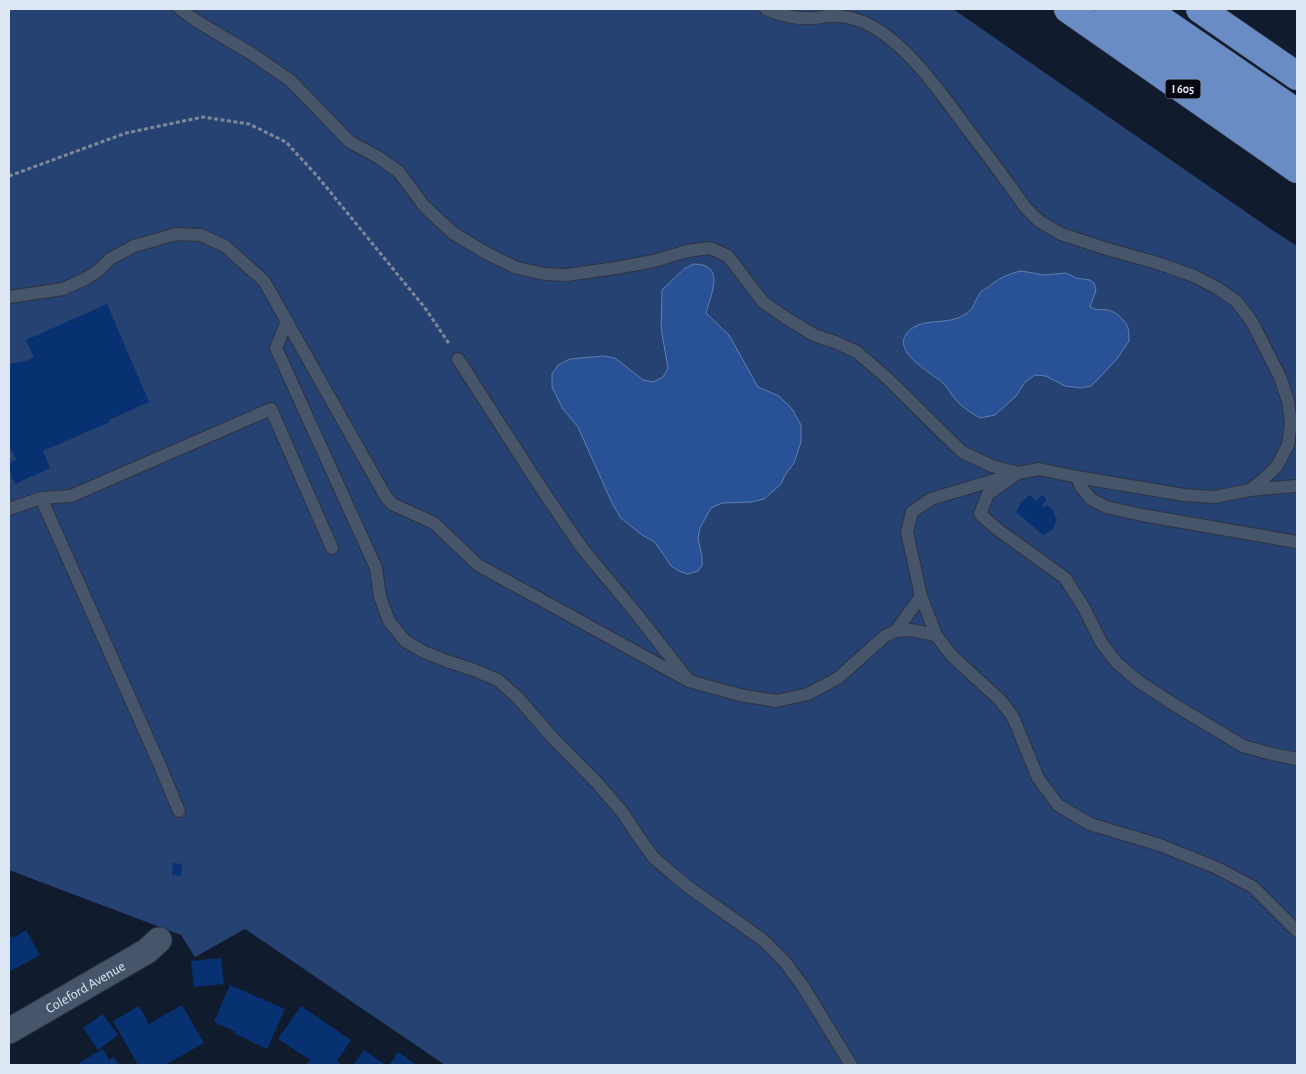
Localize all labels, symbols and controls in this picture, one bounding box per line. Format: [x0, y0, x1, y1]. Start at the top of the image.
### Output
road number: I 605 [1166, 80, 1200, 98]
street label: Coleford Avenue [43, 959, 128, 1016]

